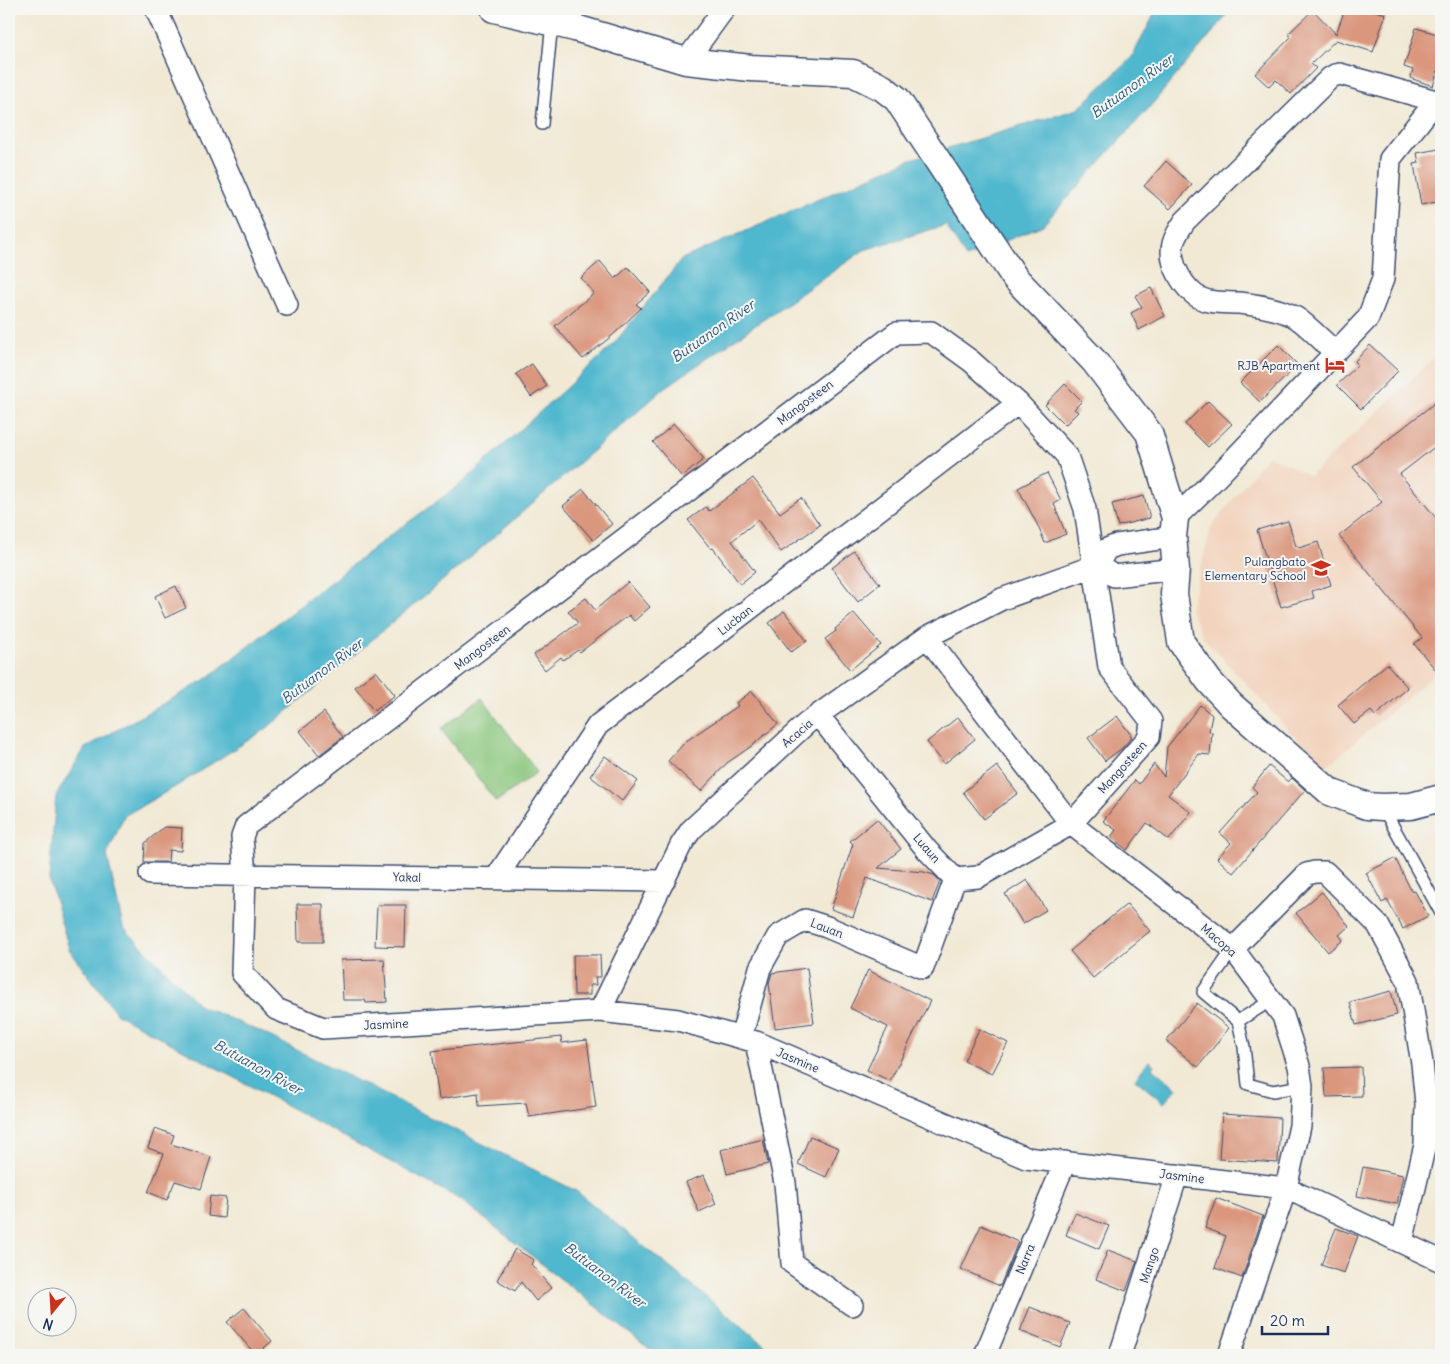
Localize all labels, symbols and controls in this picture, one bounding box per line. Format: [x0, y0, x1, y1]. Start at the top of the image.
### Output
water label: Butuanon River [1087, 49, 1179, 122]
water label: Butuanon River [668, 294, 760, 366]
hotel icon: RJB Apartment [1324, 354, 1346, 376]
place label: RJB Apartment [1237, 358, 1320, 373]
street label: Mangosteen [774, 376, 836, 428]
place label: Pulangbato Elementary School [1205, 554, 1306, 583]
school or university icon: Pulangbato Elementary School [1310, 557, 1332, 579]
street label: Lucban [715, 602, 755, 638]
street label: Mangosteen [451, 621, 513, 673]
water label: Butuanon River [278, 633, 368, 708]
street label: Acacia [778, 715, 816, 751]
street label: Mangosteen [1094, 737, 1150, 797]
street label: Luaun [910, 830, 944, 866]
street label: Yakal [393, 869, 421, 885]
street label: Lauan [808, 915, 846, 941]
street label: Macopa [1198, 920, 1240, 960]
street label: Jasmine [363, 1015, 409, 1033]
water label: Butuanon River [211, 1035, 307, 1100]
street label: Jasmine [774, 1044, 822, 1076]
street label: Jasmine [1159, 1166, 1205, 1186]
water label: Butuanon River [561, 1238, 651, 1313]
street label: Narra [1012, 1241, 1038, 1276]
street label: Mango [1136, 1245, 1162, 1285]
north arrow [28, 1286, 78, 1336]
scale bar [1262, 1304, 1329, 1336]
text: 20 m [1270, 1311, 1305, 1330]
text: N [41, 1314, 55, 1334]

